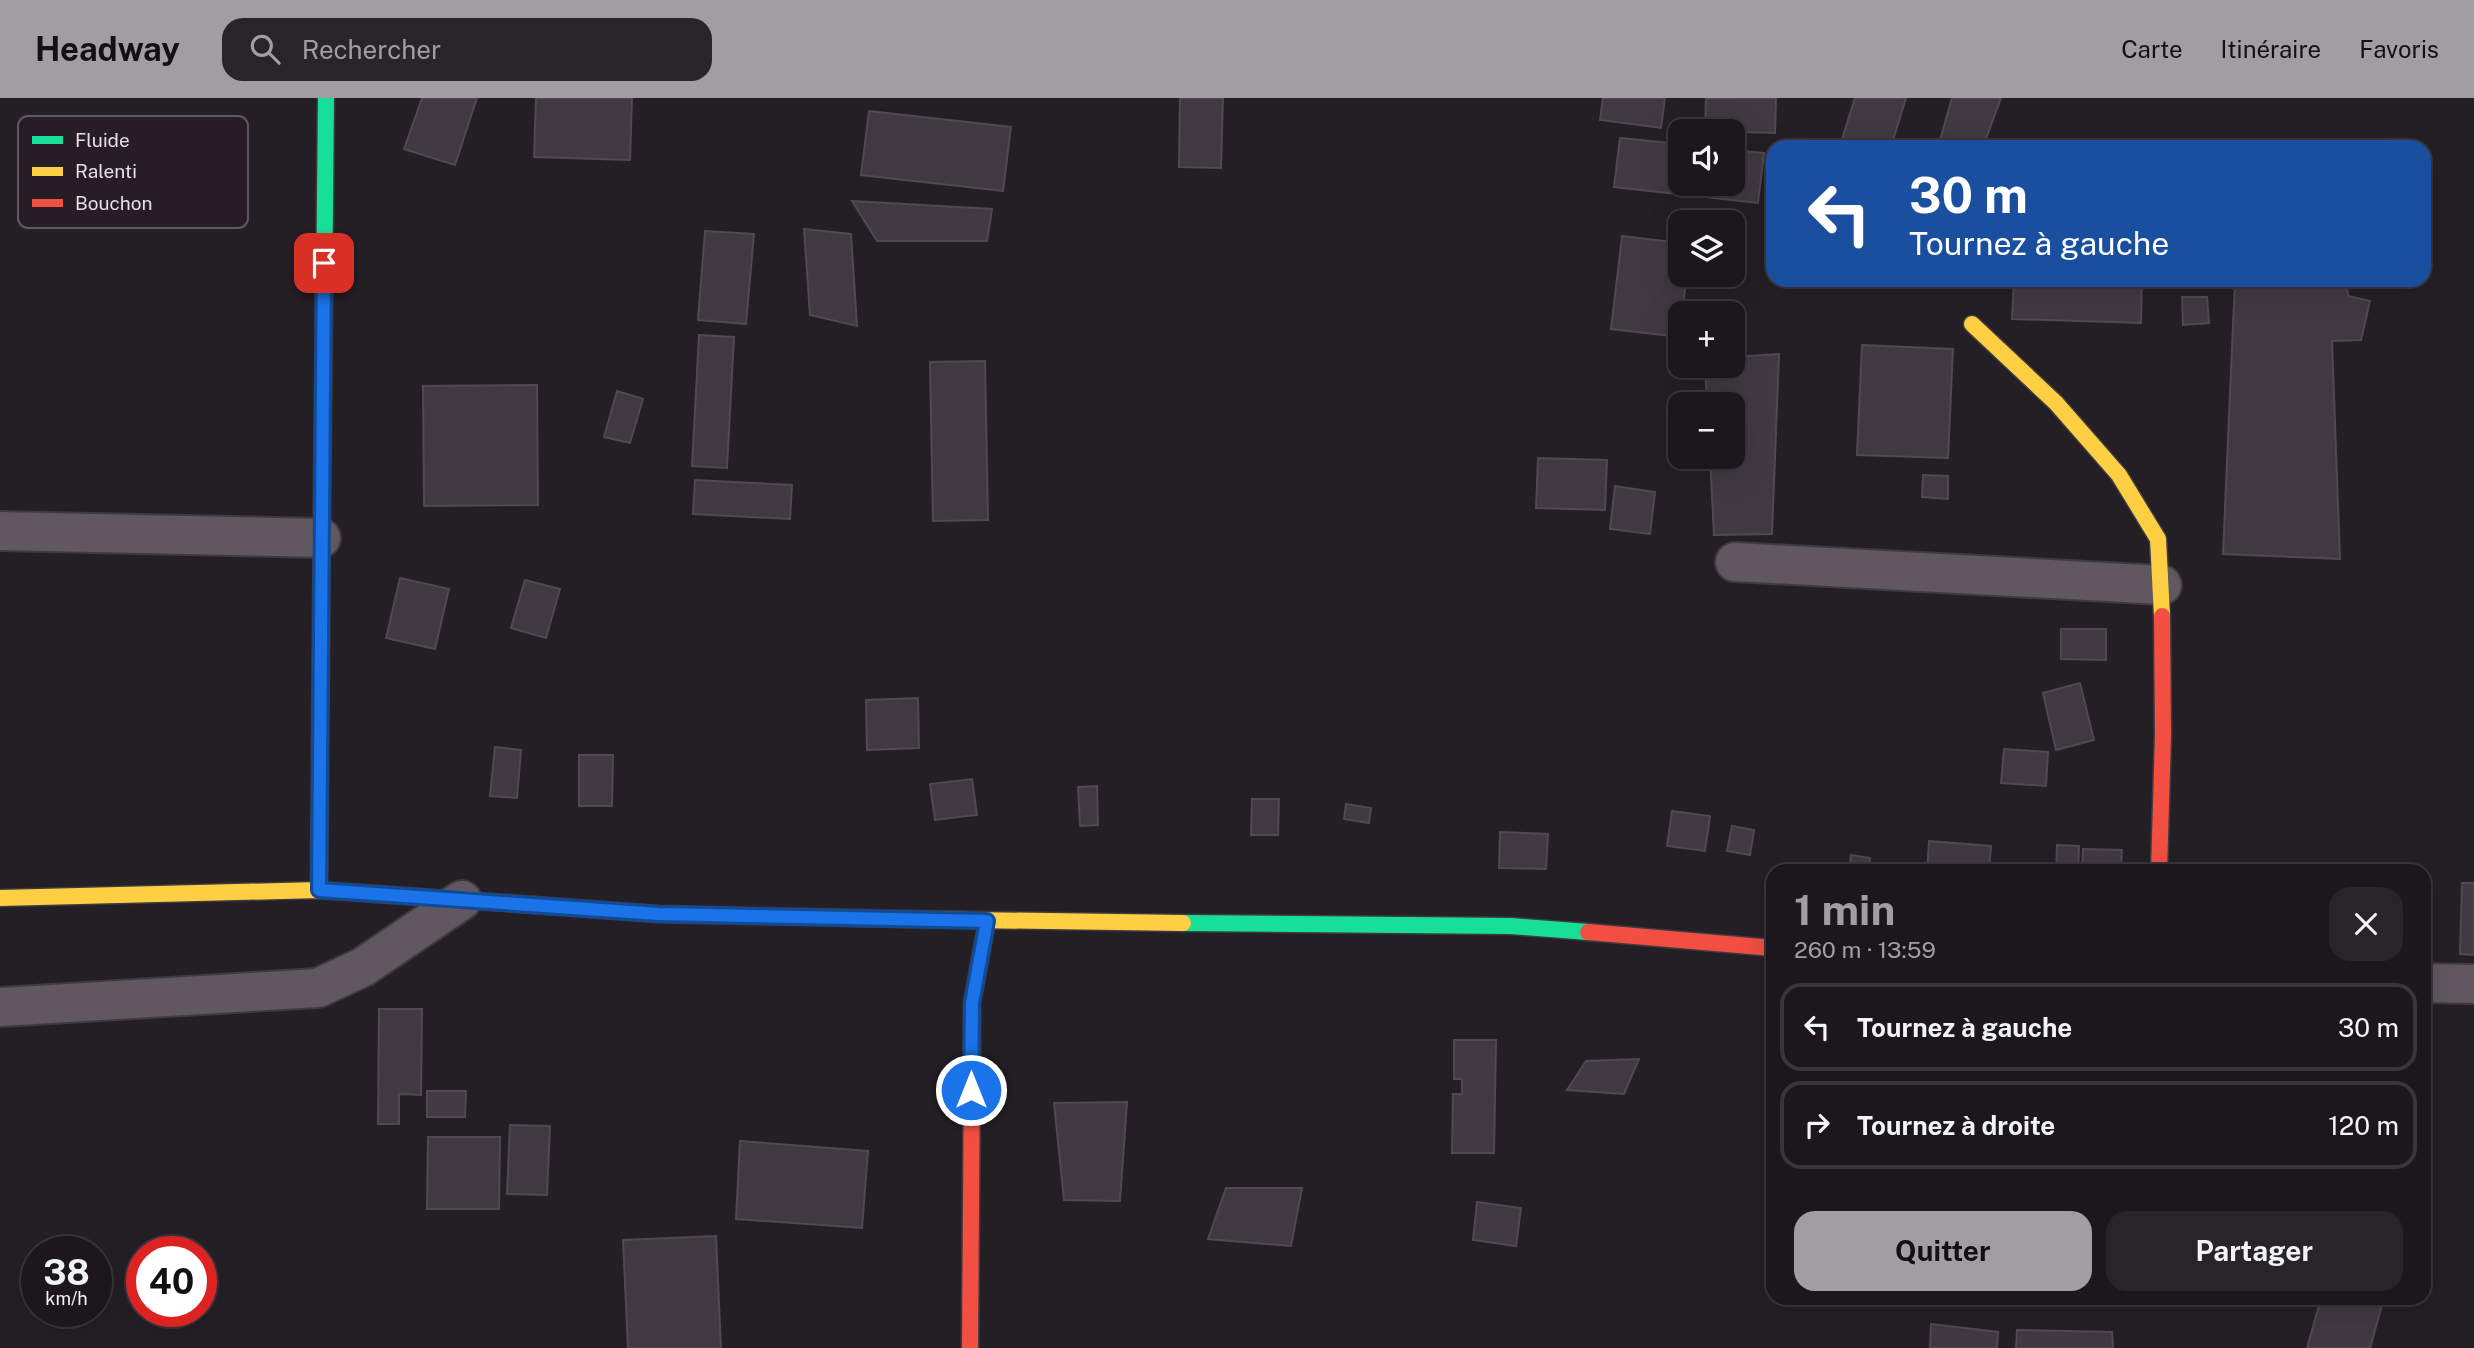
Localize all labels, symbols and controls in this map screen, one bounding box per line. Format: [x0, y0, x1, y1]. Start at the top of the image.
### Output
search box [222, 18, 712, 81]
text: Headway [35, 30, 180, 68]
icon: search [246, 30, 284, 68]
text: Rechercher [302, 34, 441, 65]
text: Carte [2121, 35, 2183, 63]
text: Itinéraire [2221, 35, 2321, 63]
text: Favoris [2359, 35, 2439, 63]
legend [18, 116, 248, 228]
map controls [1668, 119, 1745, 469]
button: sound [1668, 119, 1745, 196]
text: Fluide [75, 129, 130, 151]
text: Ralenti [75, 160, 137, 182]
text: 30 m [1909, 166, 2028, 224]
icon: left [1794, 168, 1885, 259]
text: Bouchon [75, 192, 152, 214]
button: layers [1668, 210, 1745, 287]
text: Tournez à gauche [1909, 225, 2169, 262]
pin [294, 233, 354, 293]
icon: arrive [305, 244, 343, 282]
button: + [1668, 301, 1745, 378]
button: − [1668, 392, 1745, 469]
text: 1 min [1794, 885, 1895, 934]
button: close [2329, 887, 2403, 961]
text: 260 m · 13:59 [1794, 936, 1936, 963]
icon: left [1798, 1008, 1836, 1046]
text: Tournez à gauche [1857, 1012, 2072, 1043]
text: 30 m [2338, 1012, 2399, 1043]
position arrow [934, 1053, 1008, 1127]
icon: right [1798, 1106, 1836, 1144]
text: Tournez à droite [1857, 1110, 2055, 1141]
text: 120 m [2328, 1110, 2399, 1141]
button: Quitter [1794, 1211, 2092, 1291]
button: Partager [2106, 1211, 2403, 1291]
speed limit sign: 40 [126, 1236, 217, 1327]
text: 38 [43, 1252, 90, 1293]
text: km/h [45, 1288, 88, 1309]

